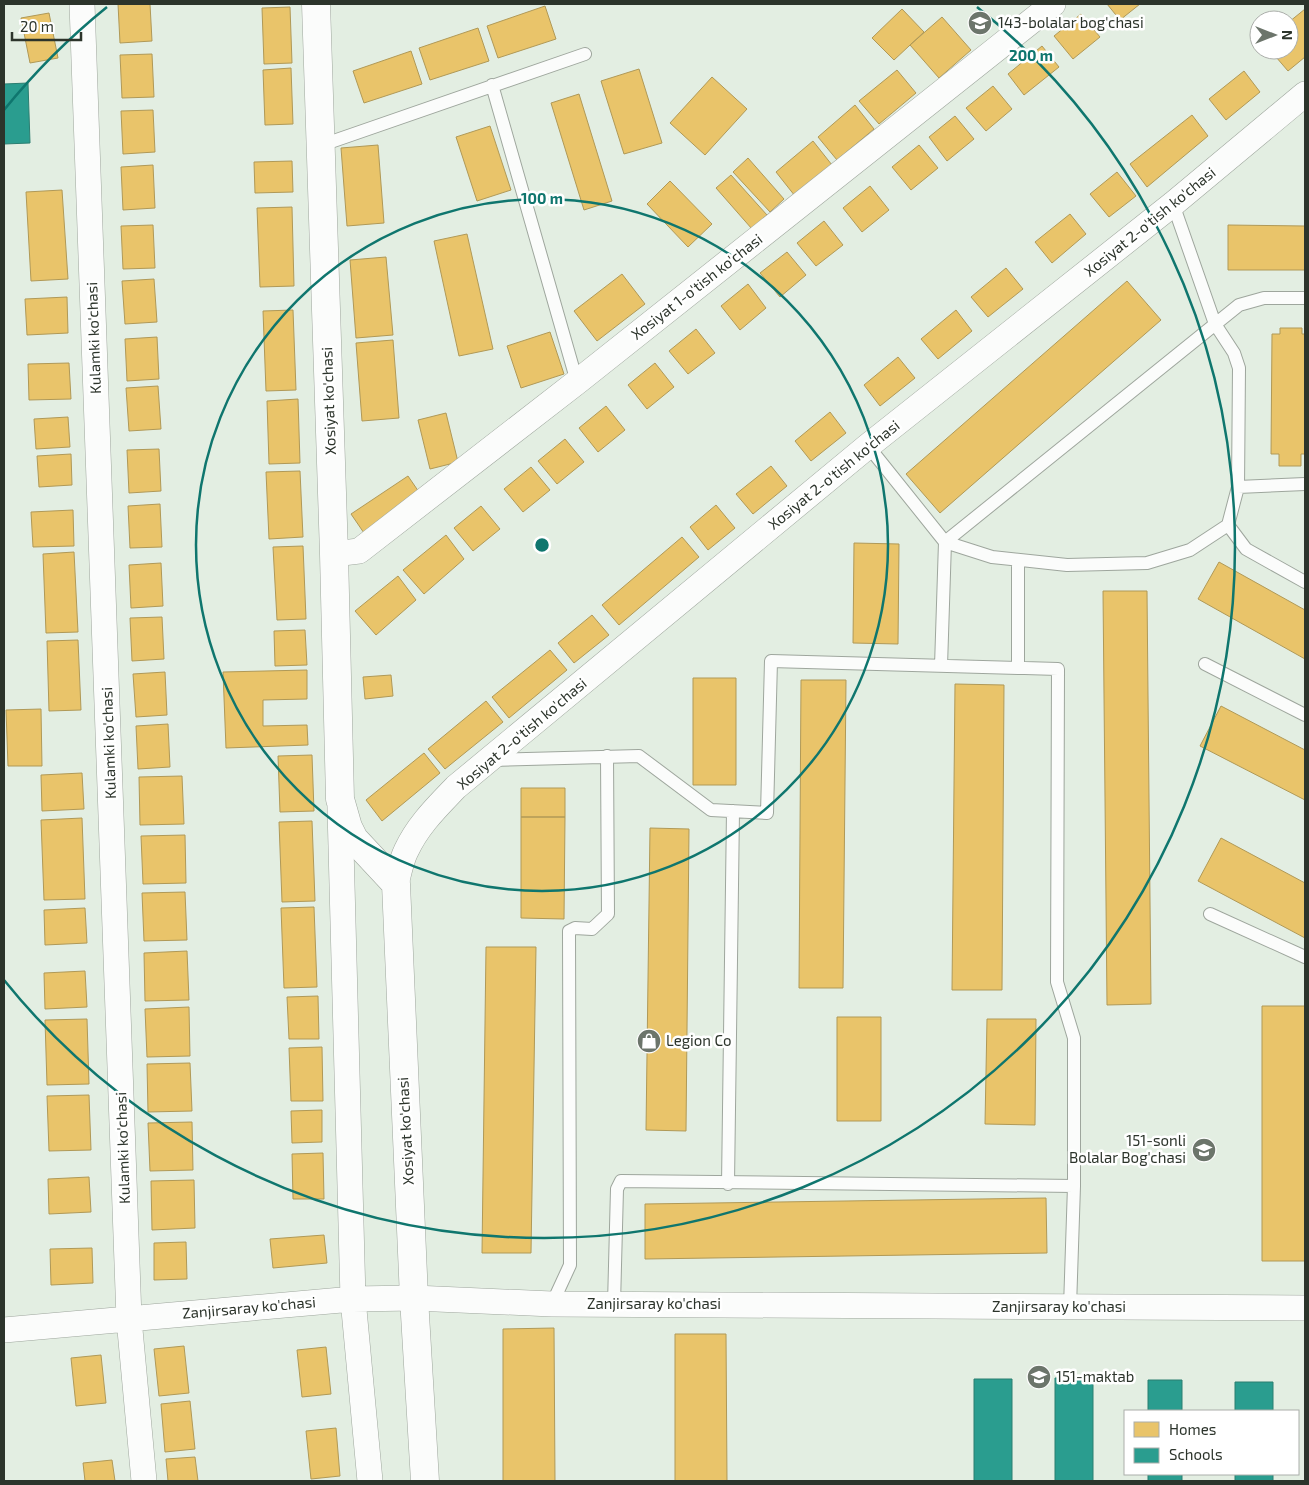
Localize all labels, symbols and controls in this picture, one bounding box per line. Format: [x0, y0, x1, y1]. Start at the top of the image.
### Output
scale bar [12, 10, 81, 42]
school or university icon: 143-bolalar bog'chasi [967, 10, 993, 36]
north arrow [1249, 10, 1299, 60]
place label: 143-bolalar bog'chasi [998, 13, 1144, 31]
text: 20 m [20, 17, 54, 35]
text: N [1279, 30, 1296, 40]
text: 200 m [1009, 46, 1053, 64]
street label: Xosiyat 2-o'tish ko'chasi [1080, 163, 1219, 280]
text: 100 m [521, 189, 563, 207]
street label: Xosiyat 1-o'tish ko'chasi [627, 229, 766, 343]
street label: Kulamki ko'chasi [82, 282, 104, 394]
street label: Xosiyat ko'chasi [317, 347, 339, 455]
street label: Xosiyat 2-o'tish ko'chasi [764, 416, 903, 533]
centre of rings [533, 536, 551, 554]
street label: Xosiyat 2-o'tish ko'chasi [453, 674, 590, 793]
street label: Kulamki ko'chasi [97, 687, 119, 799]
shop icon: Legion Co [636, 1028, 662, 1054]
place label: Legion Co [666, 1031, 731, 1049]
street label: Xosiyat ko'chasi [393, 1077, 417, 1186]
street label: Kulamki ko'chasi [111, 1092, 133, 1204]
place label: 151-sonli Bolalar Bog'chasi [1069, 1131, 1186, 1166]
school or university icon: 151-sonli Bolalar Bog'chasi [1191, 1137, 1217, 1163]
street label: Zanjirsaray ko'chasi [181, 1292, 317, 1323]
street label: Zanjirsaray ko'chasi [587, 1294, 721, 1313]
street label: Zanjirsaray ko'chasi [992, 1297, 1126, 1316]
school or university icon: 151-maktab [1026, 1364, 1052, 1390]
place label: 151-maktab [1056, 1367, 1134, 1385]
legend [1124, 1410, 1299, 1475]
text: Homes [1169, 1420, 1216, 1438]
text: Schools [1169, 1445, 1223, 1463]

